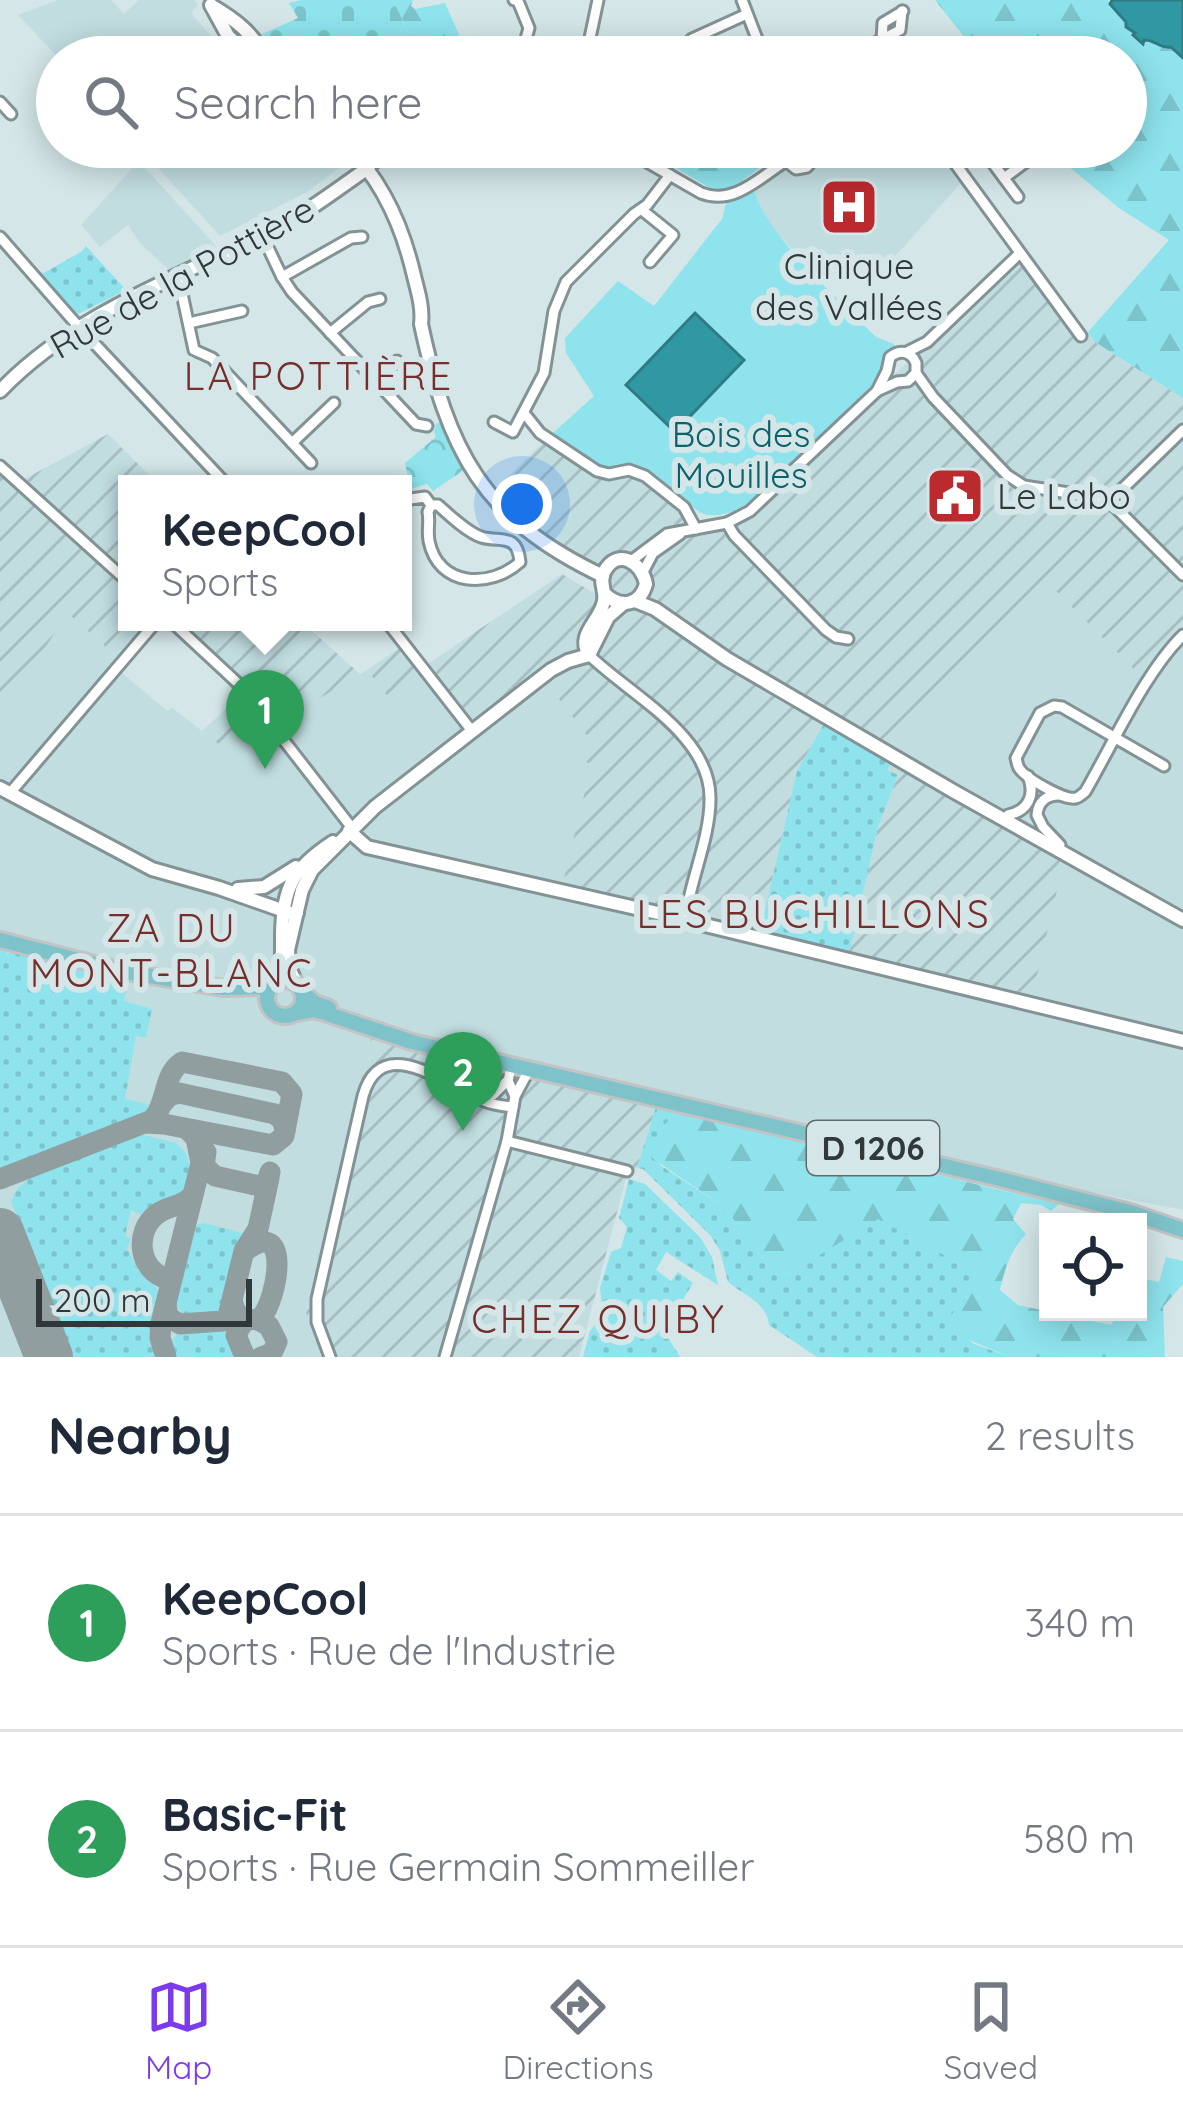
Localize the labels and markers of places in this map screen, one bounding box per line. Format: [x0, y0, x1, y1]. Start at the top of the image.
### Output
hospital icon: Clinique des Vallées [818, 176, 880, 238]
place label: Clinique des Vallées [755, 243, 943, 329]
public building icon: Le Labo [924, 465, 986, 527]
place label: Le Labo [997, 473, 1131, 518]
pin: 1 [226, 670, 304, 769]
pin: 2 [424, 1032, 502, 1131]

